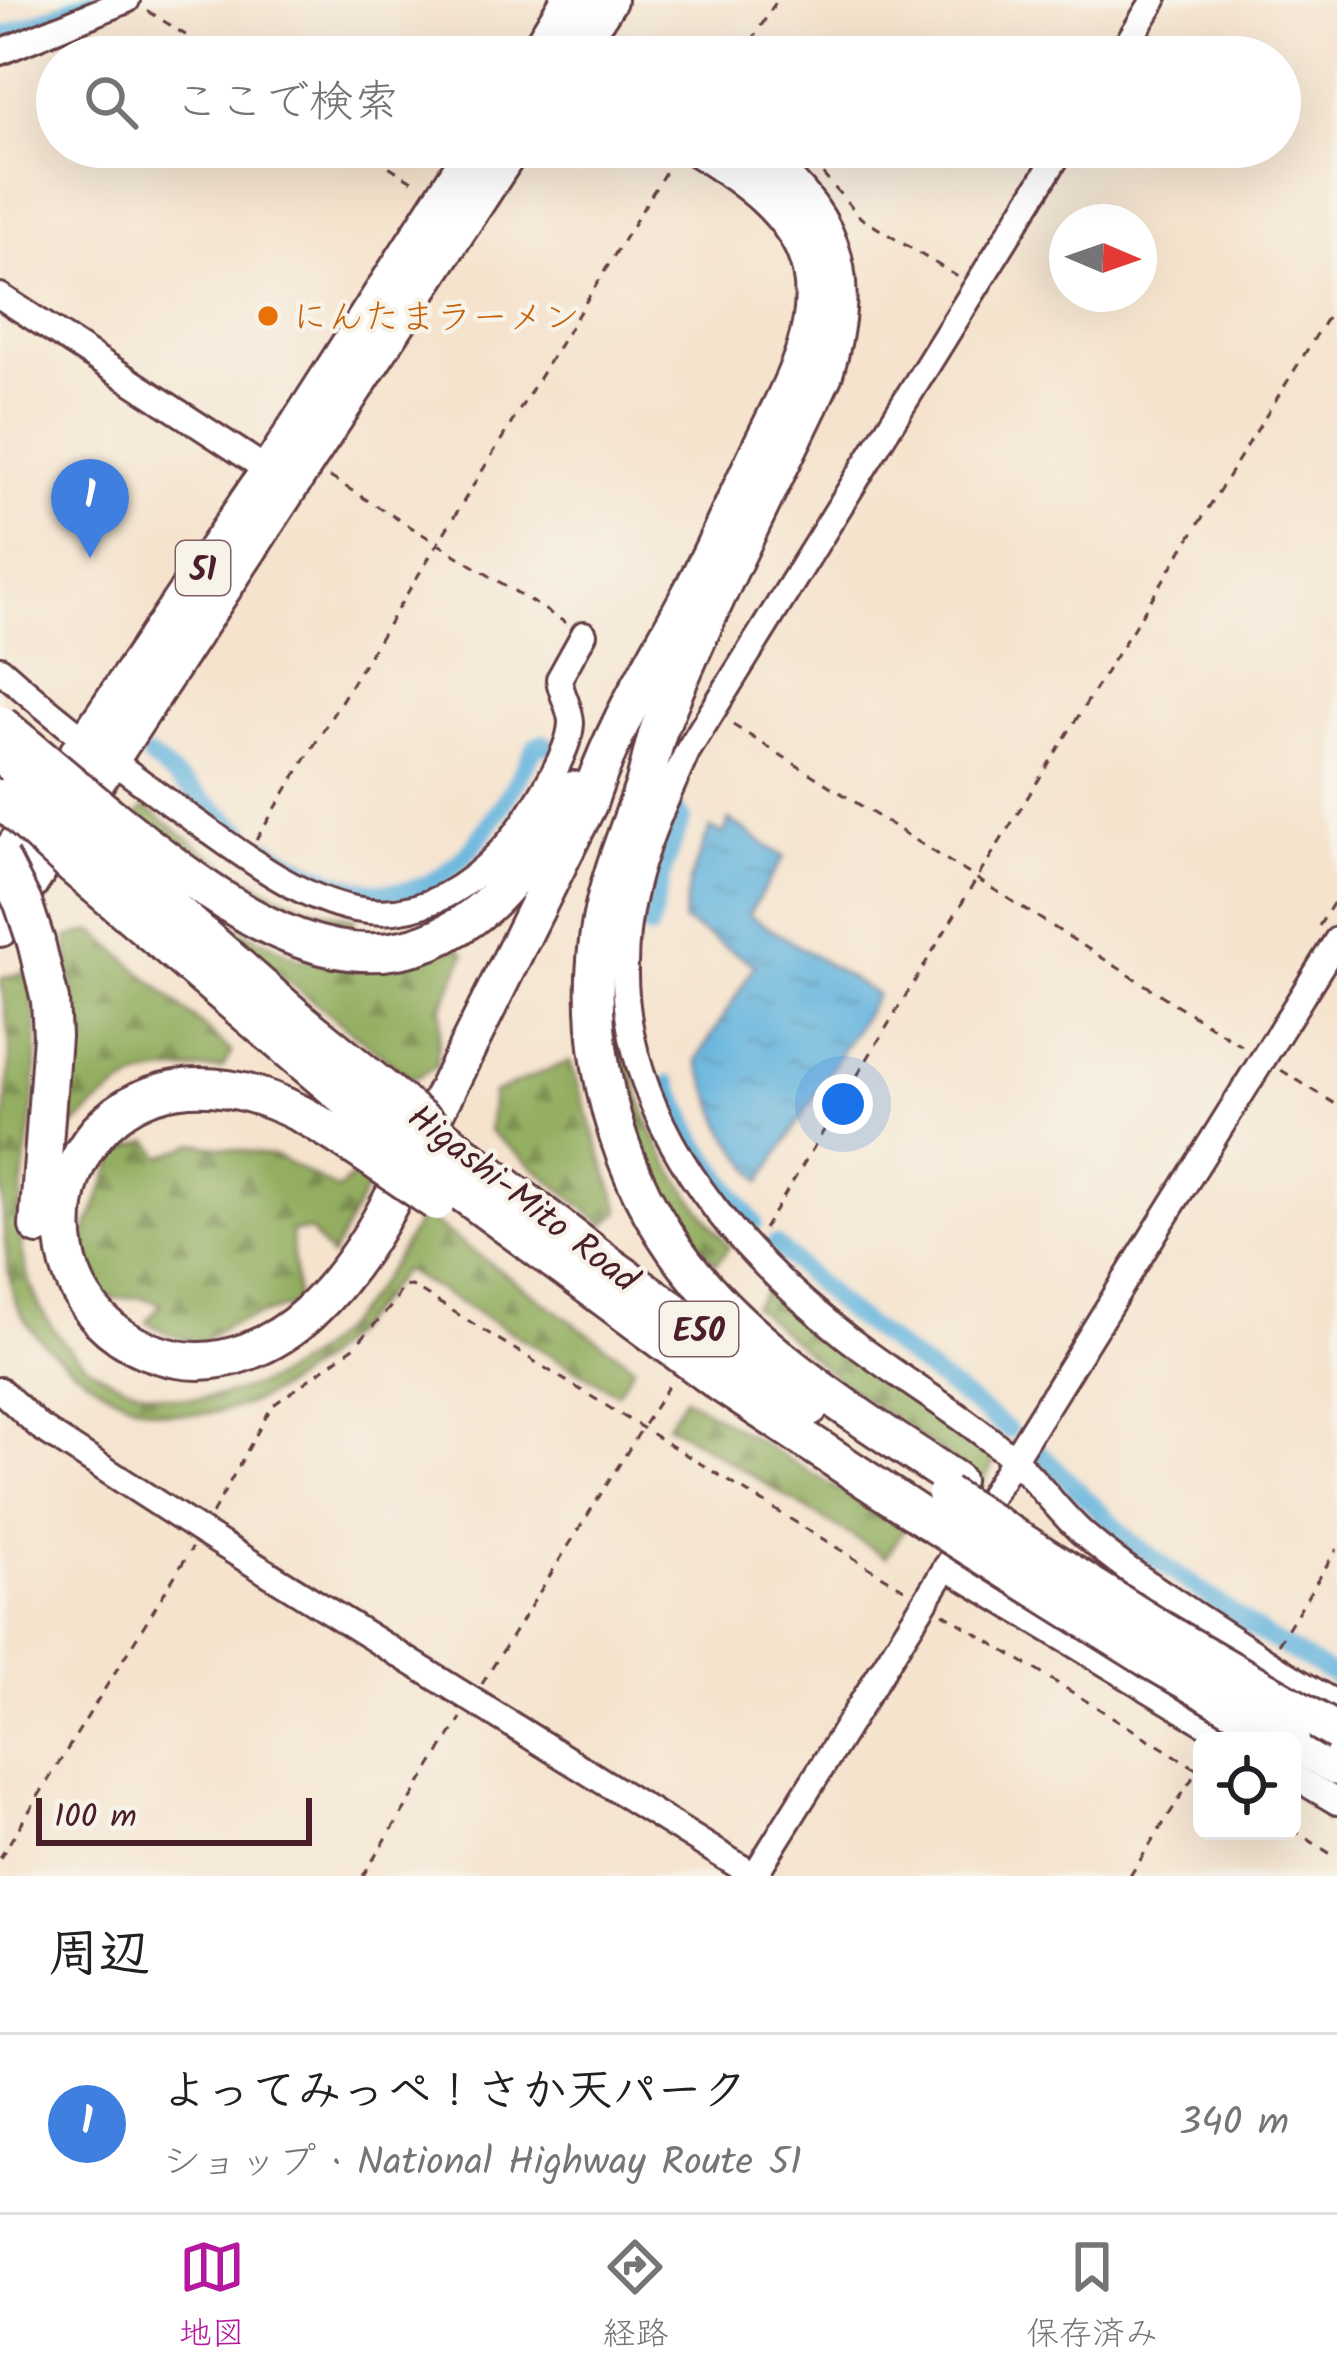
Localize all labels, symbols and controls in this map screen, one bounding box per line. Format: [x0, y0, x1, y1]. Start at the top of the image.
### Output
search box [36, 36, 1301, 168]
text: ここで検索 [174, 68, 399, 140]
icon: search [78, 69, 144, 135]
north arrow [1049, 204, 1157, 312]
place label: にんたまラーメン [292, 291, 580, 348]
marker: にんたまラーメン [255, 303, 281, 329]
pin: 1 [51, 459, 129, 558]
road number: 51 [176, 541, 230, 595]
your location [813, 1074, 873, 1134]
street label: Higashi-Mito Road [394, 1091, 651, 1309]
road number: E50 [660, 1302, 738, 1356]
map controls [1193, 1732, 1301, 1840]
button: locate [1193, 1732, 1301, 1840]
scale bar [36, 1792, 312, 1845]
text: 100 m [54, 1792, 137, 1845]
text: 周辺 [48, 1916, 150, 1997]
text: よってみっぺ！さか天パーク [162, 2057, 747, 2129]
text: 1 [81, 2093, 93, 2155]
text: 340 m [1179, 2093, 1289, 2155]
text: ショップ · National Highway Route 51 [162, 2133, 802, 2195]
tab: 地図 [179, 2234, 245, 2362]
tab: 経路 [602, 2234, 668, 2362]
tab: 保存済み [1026, 2234, 1158, 2362]

